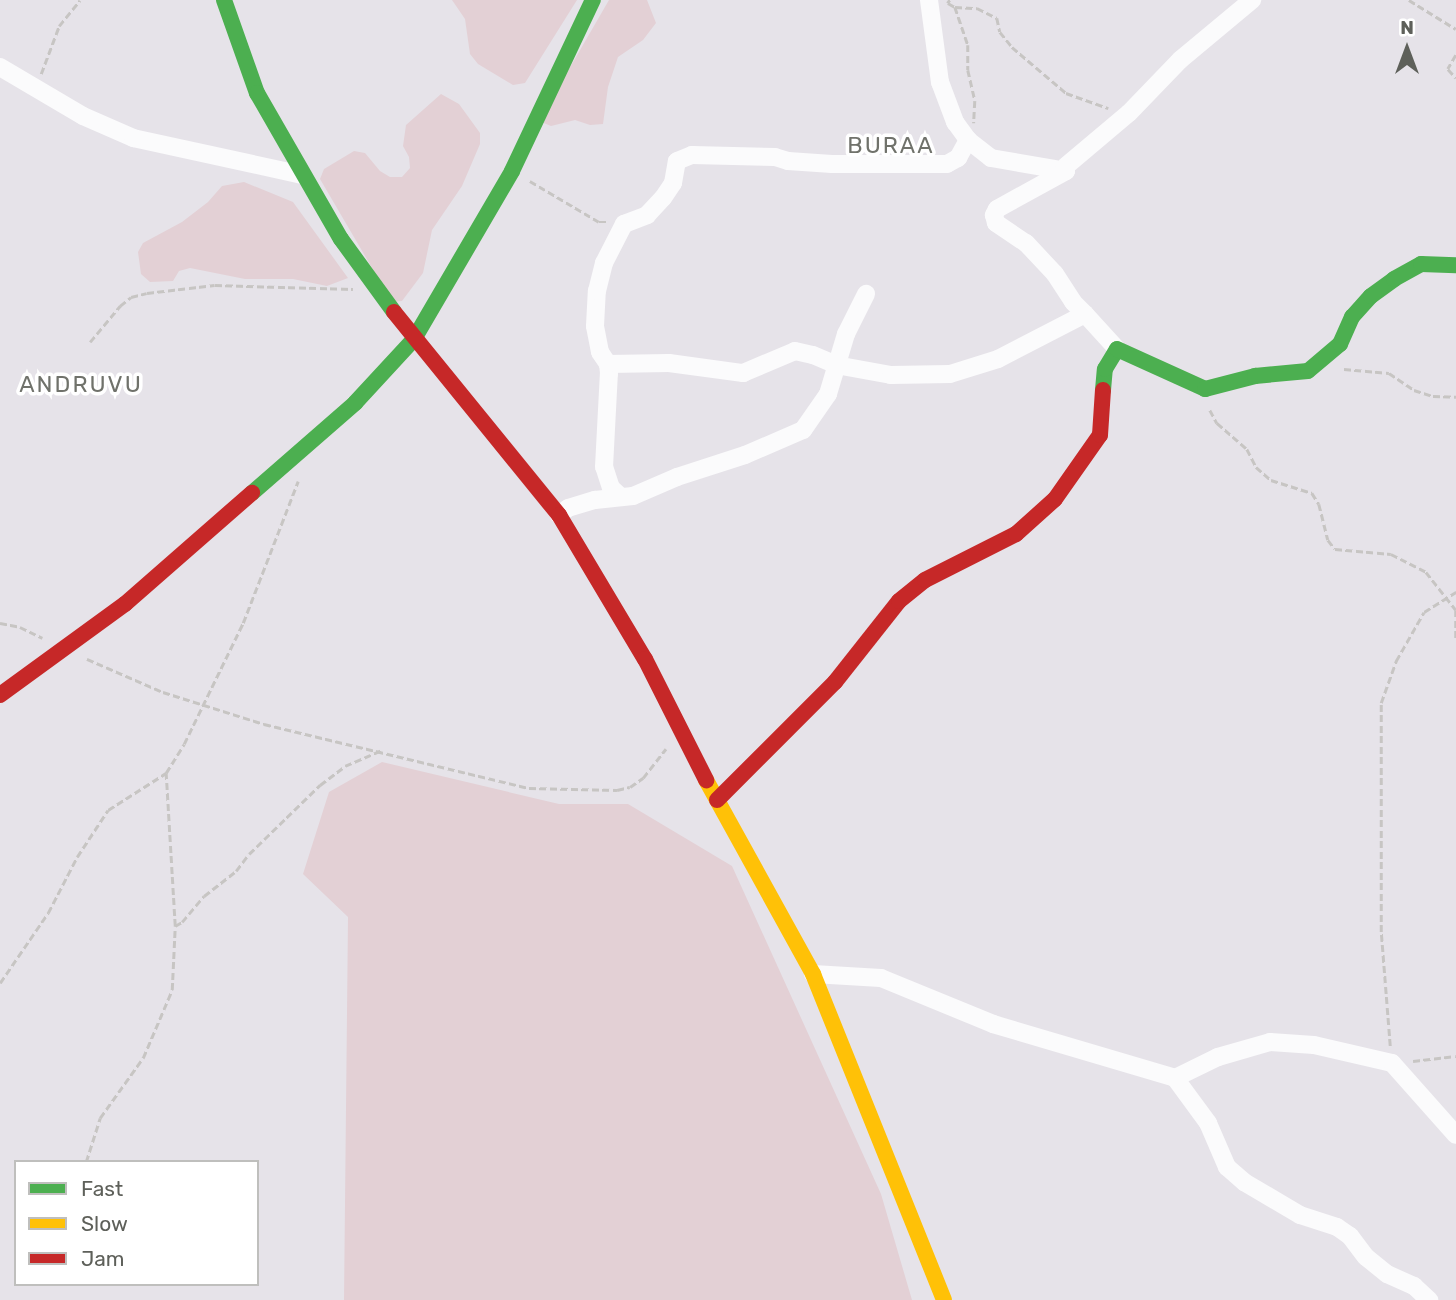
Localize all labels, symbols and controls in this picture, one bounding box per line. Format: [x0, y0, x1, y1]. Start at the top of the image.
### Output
north arrow [1372, 14, 1442, 84]
text: N [1400, 16, 1414, 39]
district label: BURAA [848, 131, 934, 159]
district label: ANDRUVU [20, 370, 142, 398]
legend [14, 1160, 259, 1286]
text: Fast [81, 1176, 123, 1201]
text: Slow [81, 1211, 128, 1236]
text: Jam [81, 1246, 125, 1271]

